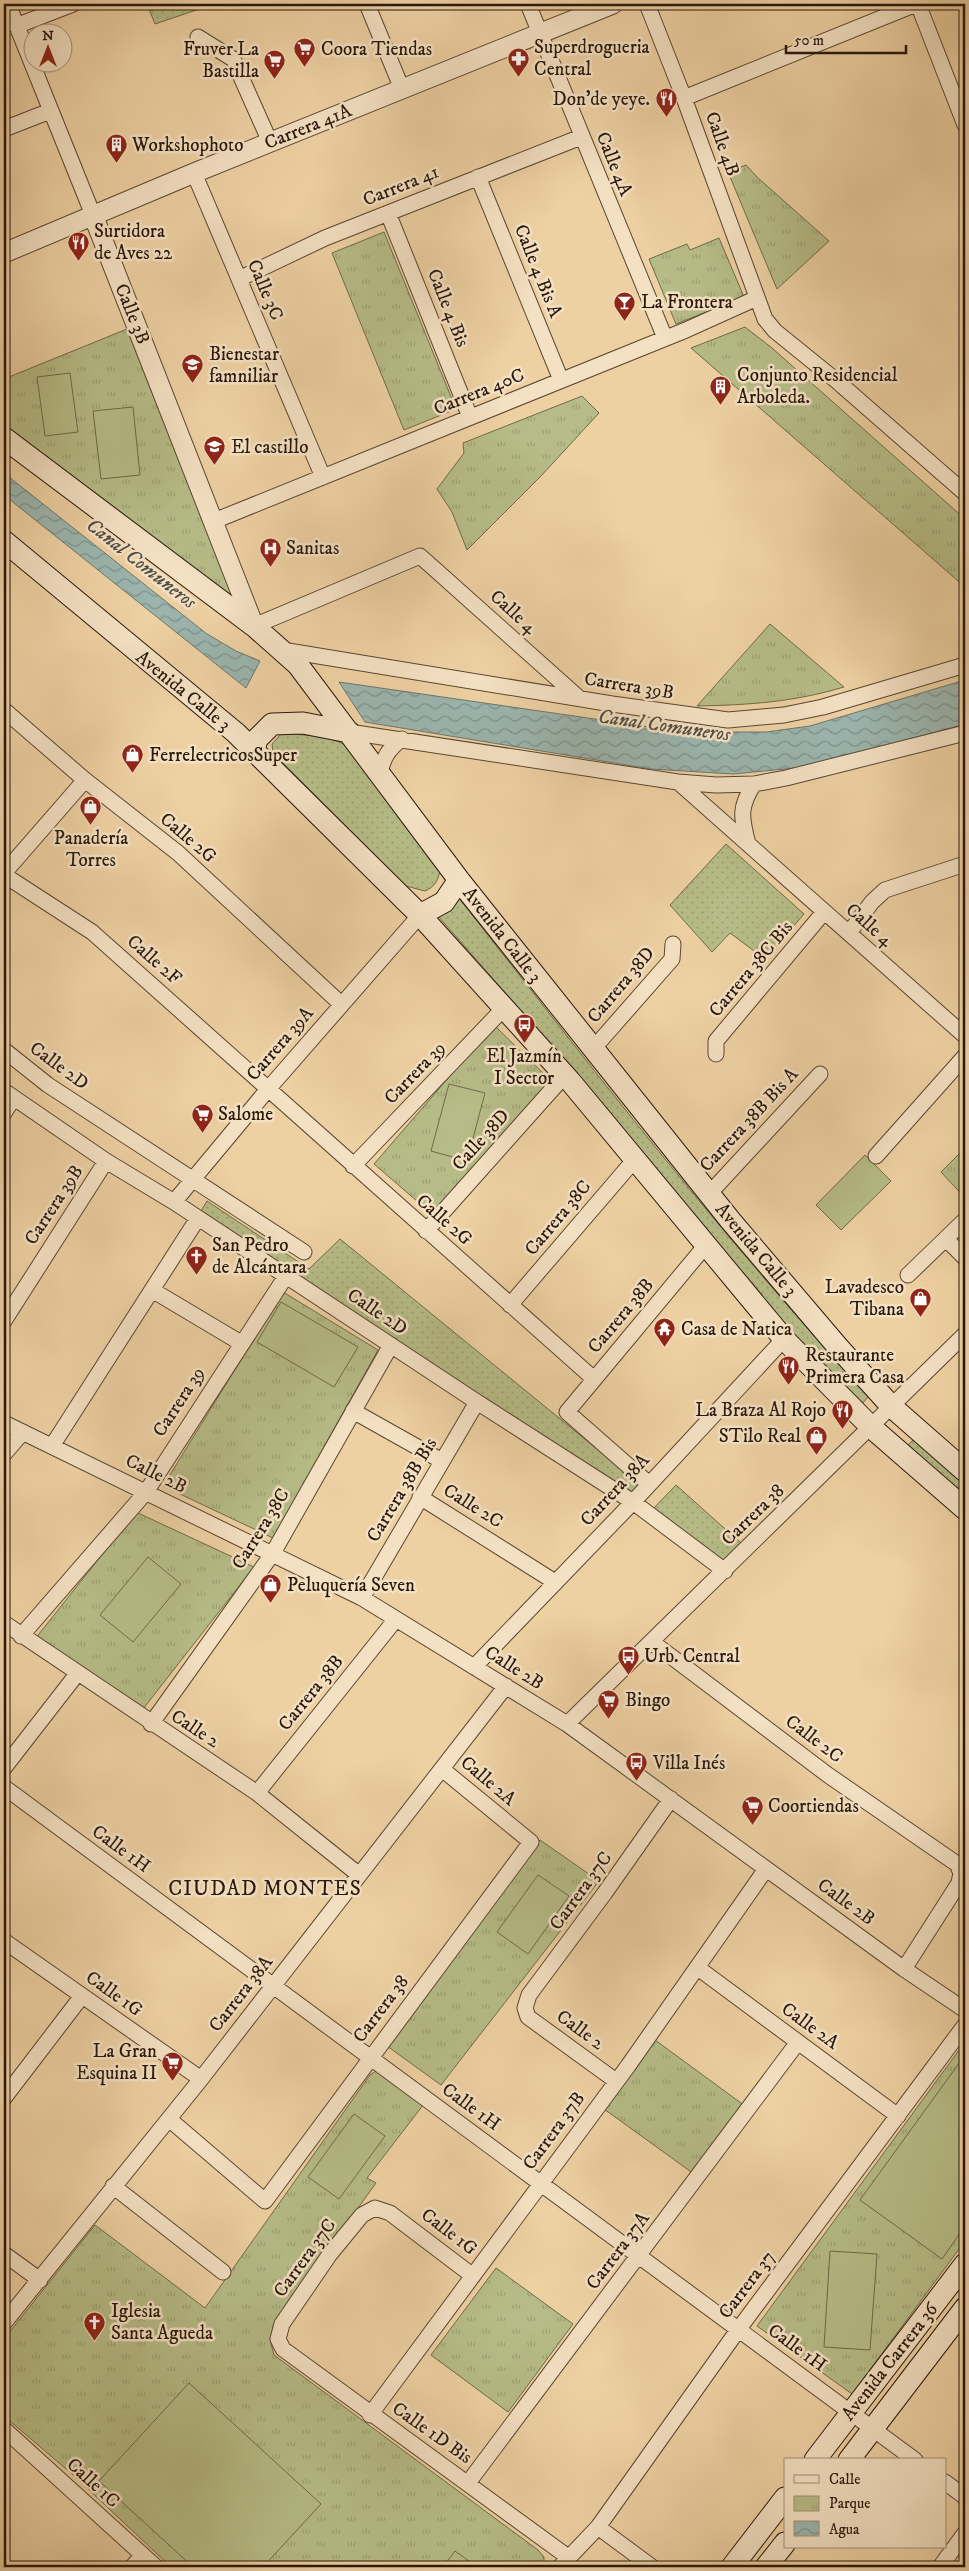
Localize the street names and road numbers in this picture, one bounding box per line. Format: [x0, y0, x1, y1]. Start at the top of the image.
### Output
street label: Carrera 41A [261, 99, 356, 155]
street label: Calle 4B [700, 109, 744, 179]
street label: Calle 4A [591, 129, 638, 200]
street label: Carrera 41 [360, 160, 442, 212]
street label: Calle 4 Bis A [509, 221, 567, 322]
street label: Calle 3C [242, 256, 288, 324]
street label: Calle 4 Bis [422, 266, 474, 350]
street label: Calle 3B [110, 280, 154, 348]
street label: Carrera 40C [430, 363, 528, 421]
street label: Calle 4 [485, 585, 542, 640]
street label: Avenida Calle 3 [131, 646, 235, 736]
street label: Carrera 39B [582, 668, 676, 704]
street label: Calle 2G [155, 808, 221, 868]
street label: Avenida Calle 3 [457, 882, 547, 988]
street label: Calle 4 [841, 898, 898, 952]
street label: Carrera 38C Bis [704, 916, 798, 1022]
street label: Calle 2F [122, 930, 186, 990]
street label: Carrera 38D [582, 942, 660, 1028]
street label: Carrera 39A [242, 1002, 319, 1086]
street label: Calle 2D [25, 1037, 93, 1095]
street label: Carrera 39 [379, 1037, 451, 1109]
street label: Carrera 38B Bis A [695, 1063, 804, 1177]
street label: Calle 38D [447, 1105, 515, 1175]
street label: Carrera 39B [20, 1161, 88, 1249]
street label: Carrera 38C [520, 1176, 596, 1260]
street label: Calle 2G [411, 1189, 477, 1251]
street label: Avenida Calle 3 [710, 1198, 802, 1302]
street label: Carrera 38B [583, 1274, 659, 1358]
street label: Calle 2D [343, 1284, 411, 1340]
street label: Carrera 39 [148, 1363, 210, 1441]
street label: Carrera 38B Bis [362, 1434, 442, 1546]
street label: Carrera 38A [576, 1448, 655, 1531]
street label: Calle 2B [122, 1449, 190, 1499]
street label: Calle 2C [439, 1479, 507, 1533]
street label: Carrera 38 [717, 1479, 789, 1551]
street label: Carrera 38C [227, 1484, 295, 1574]
street label: Calle 2B [480, 1641, 548, 1695]
street label: Carrera 38B [274, 1651, 348, 1735]
street label: Calle 2 [166, 1705, 224, 1754]
street label: Calle 2C [781, 1710, 847, 1768]
street label: Calle 2A [456, 1751, 521, 1811]
street label: Calle 1H [87, 1820, 155, 1878]
street label: Carrera 37C [545, 1847, 617, 1935]
street label: Calle 2B [813, 1873, 879, 1931]
street label: Carrera 38A [204, 1951, 279, 2037]
street label: Calle 1G [81, 1966, 147, 2022]
street label: Carrera 38 [348, 1971, 414, 2047]
street label: Calle 2A [777, 1997, 844, 2055]
street label: Calle 2 [552, 2005, 609, 2055]
street label: Calle 1H [437, 2078, 505, 2136]
street label: Carrera 37B [518, 2087, 590, 2175]
street label: Calle 1G [416, 2203, 482, 2261]
street label: Carrera 37A [581, 2207, 655, 2294]
street label: Carrera 37C [269, 2214, 341, 2302]
street label: Carrera 37 [714, 2247, 780, 2323]
street label: Avenida Carrera 36 [837, 2298, 944, 2426]
street label: Calle 1H [763, 2319, 831, 2377]
street label: Calle 1D Bis [388, 2397, 476, 2469]
street label: Calle 1C [62, 2453, 124, 2513]

